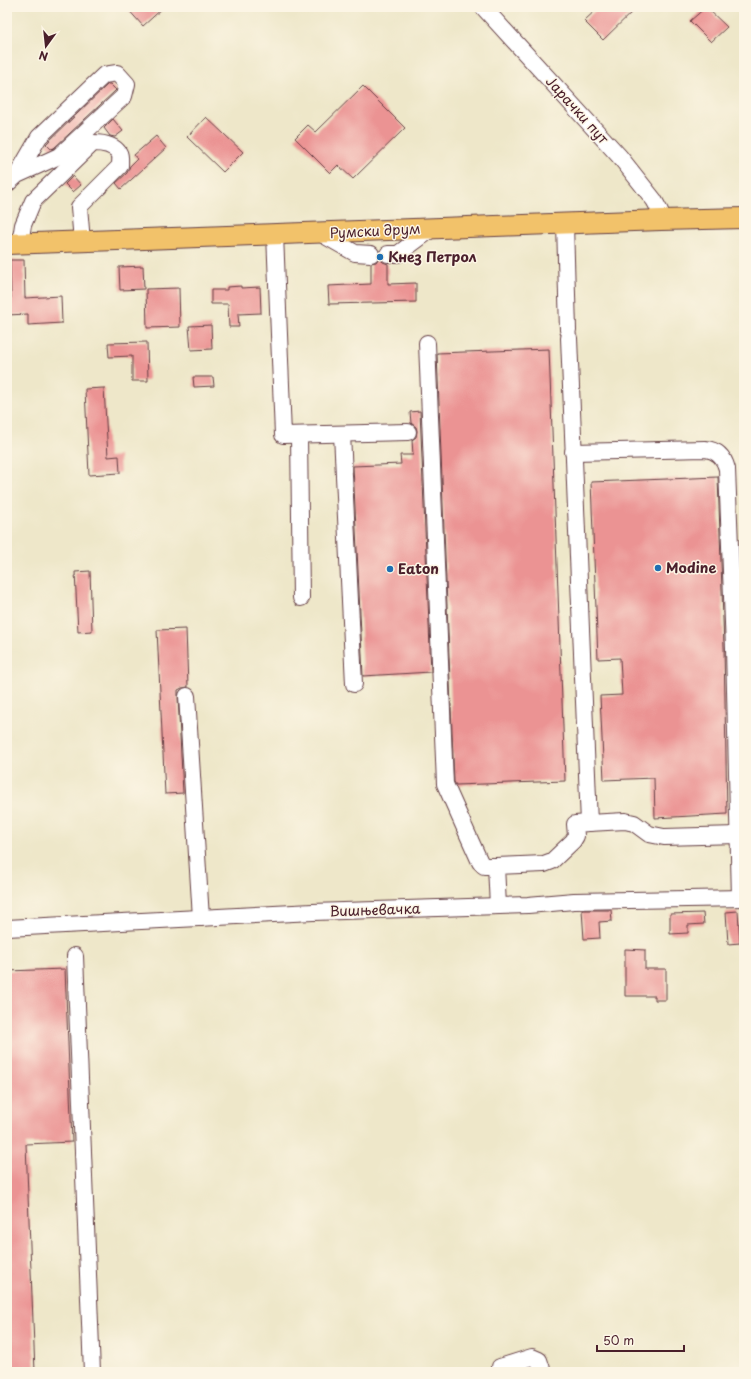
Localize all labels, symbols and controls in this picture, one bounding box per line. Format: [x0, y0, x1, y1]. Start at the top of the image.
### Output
north arrow [26, 26, 66, 66]
text: N [37, 47, 50, 65]
street label: Јарачки пут [541, 71, 614, 149]
street label: Румски друм [329, 218, 421, 243]
place label: Кнез Петрол [388, 246, 477, 267]
marker: Кнез Петрол [375, 252, 385, 262]
place label: Modine [666, 557, 716, 578]
place label: Eaton [398, 558, 439, 579]
marker: Modine [653, 563, 663, 573]
marker: Eaton [385, 564, 395, 574]
street label: Вишњевачка [329, 897, 421, 922]
scale bar [597, 1327, 684, 1353]
text: 50 m [603, 1331, 634, 1349]

